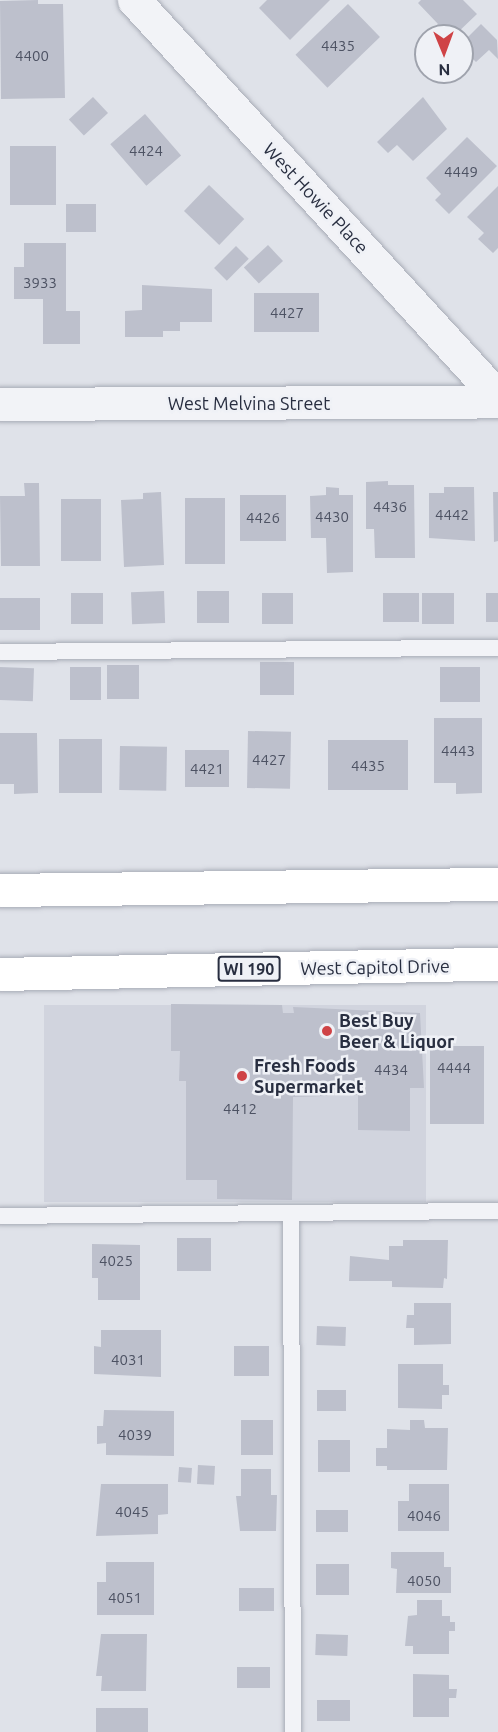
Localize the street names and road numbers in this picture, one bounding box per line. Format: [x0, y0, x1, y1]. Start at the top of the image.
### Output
street label: West Howie Place [259, 138, 373, 258]
street label: West Melvina Street [168, 392, 330, 414]
street label: West Capitol Drive [300, 955, 450, 979]
road number: WI 190 [218, 956, 280, 982]

